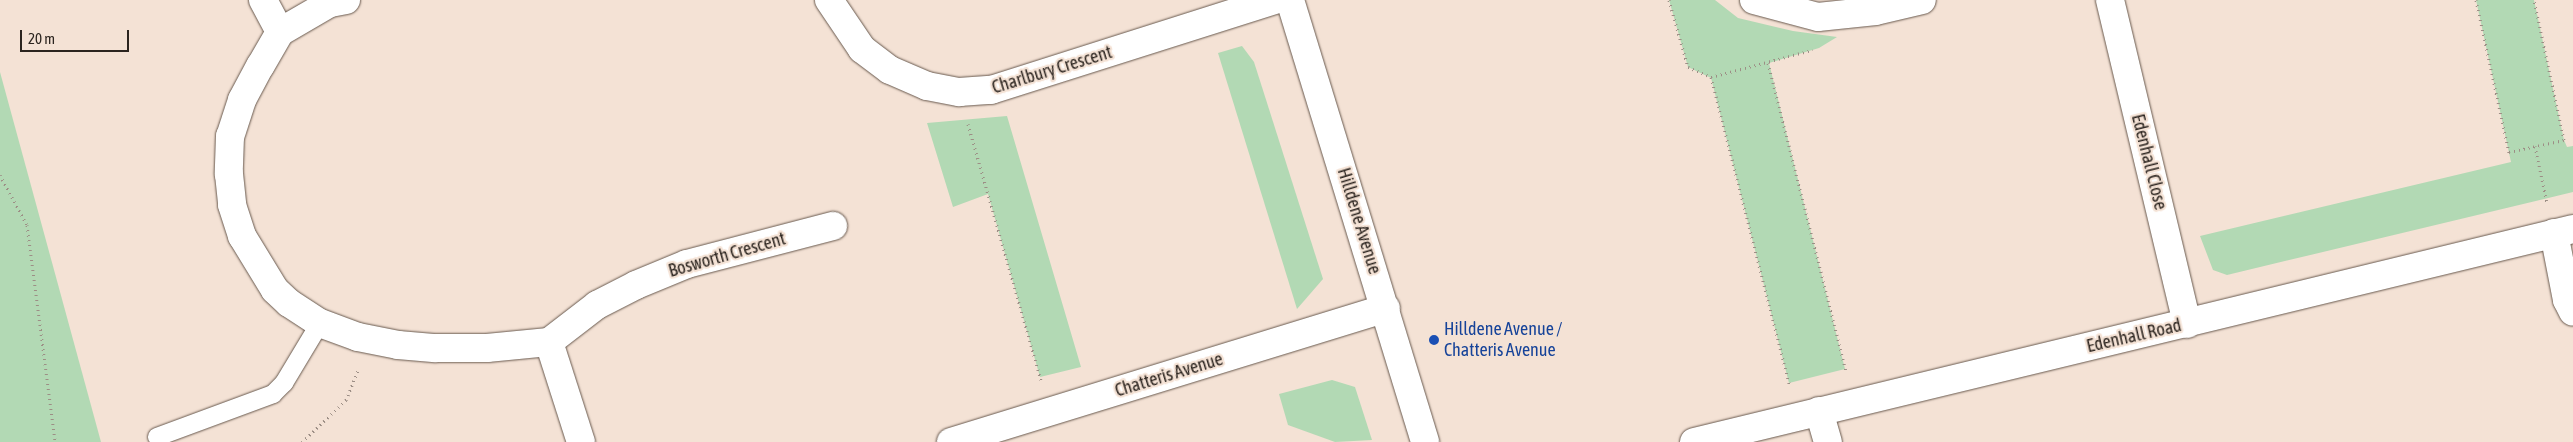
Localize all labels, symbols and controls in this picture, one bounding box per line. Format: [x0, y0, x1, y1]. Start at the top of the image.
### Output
scale bar [22, 20, 131, 52]
text: 20 m [28, 30, 55, 47]
street label: Charlbury Crescent [989, 41, 1115, 99]
street label: Edenhall Close [2127, 112, 2171, 212]
street label: Hilldene Avenue [1333, 165, 1385, 277]
street label: Bosworth Crescent [666, 228, 788, 282]
street label: Edenhall Road [2085, 315, 2183, 357]
place label: Hilldene Avenue / Chatteris Avenue [1444, 319, 1562, 362]
marker: Hilldene Avenue / Chatteris Avenue [1428, 334, 1440, 346]
street label: Chatteris Avenue [1112, 348, 1226, 402]

